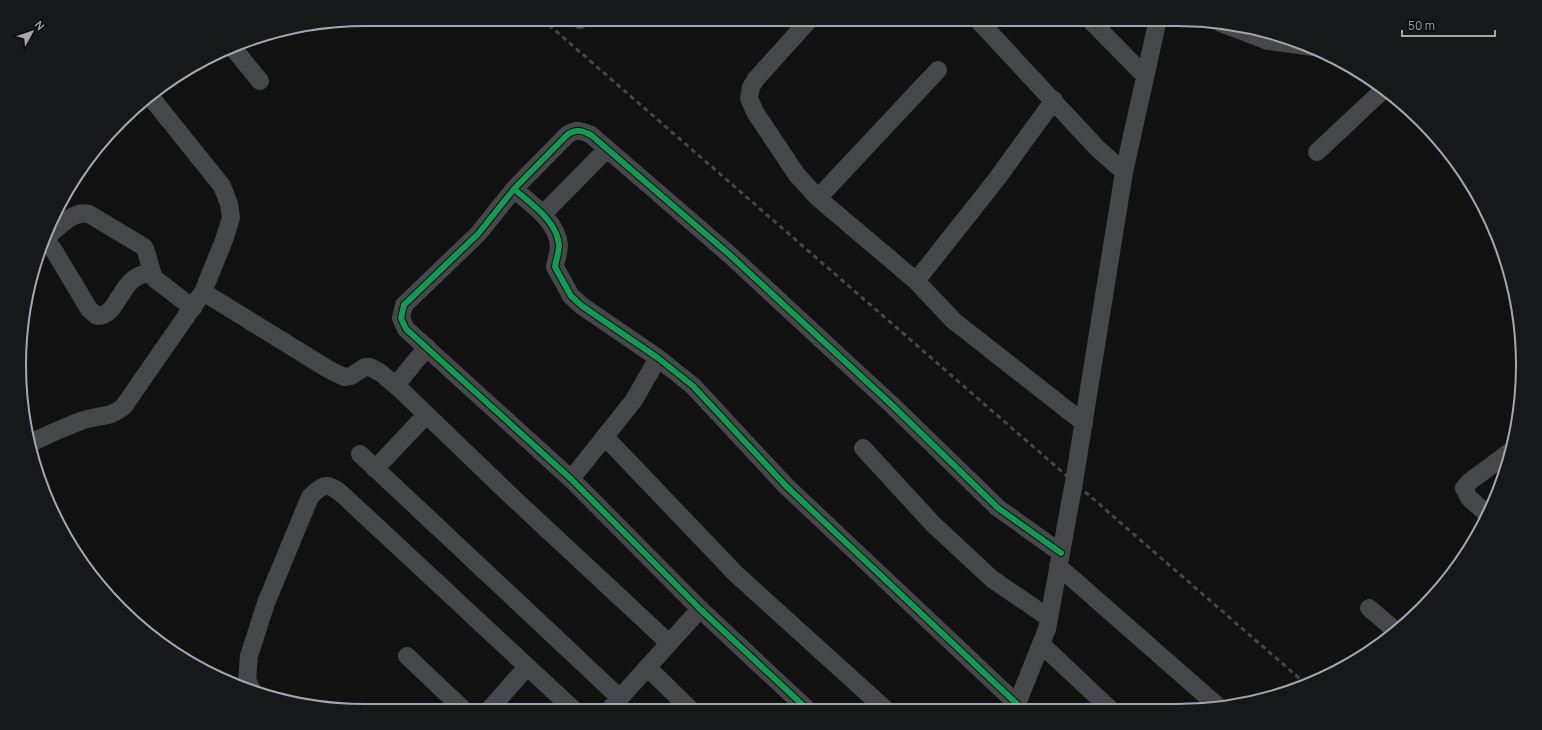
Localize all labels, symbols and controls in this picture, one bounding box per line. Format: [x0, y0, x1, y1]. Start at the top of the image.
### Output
north arrow [12, 12, 52, 52]
scale bar [1402, 12, 1495, 38]
text: N [32, 17, 48, 33]
text: 50 m [1408, 17, 1435, 34]

